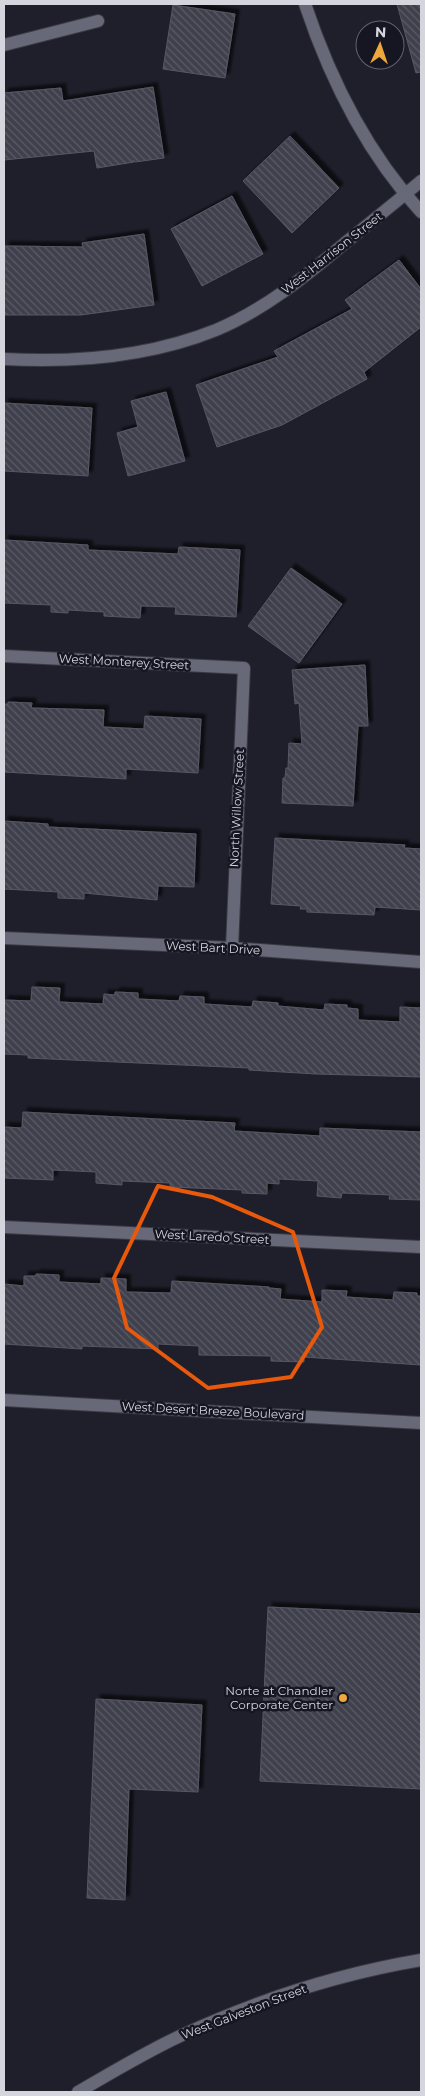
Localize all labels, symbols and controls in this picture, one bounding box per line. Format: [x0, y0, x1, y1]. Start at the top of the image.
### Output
north arrow [355, 20, 405, 70]
text: N [375, 23, 387, 41]
street label: West Harrison Street [278, 208, 385, 297]
street label: West Monterey Street [58, 651, 190, 672]
street label: North Willow Street [226, 748, 247, 868]
street label: West Bart Drive [166, 938, 261, 957]
street label: West Laredo Street [154, 1226, 270, 1247]
street label: West Desert Breeze Boulevard [121, 1398, 305, 1423]
place label: Norte at Chandler Corporate Center [225, 1683, 333, 1712]
marker: Norte at Chandler Corporate Center [337, 1692, 349, 1704]
street label: West Galveston Street [179, 1981, 308, 2042]

